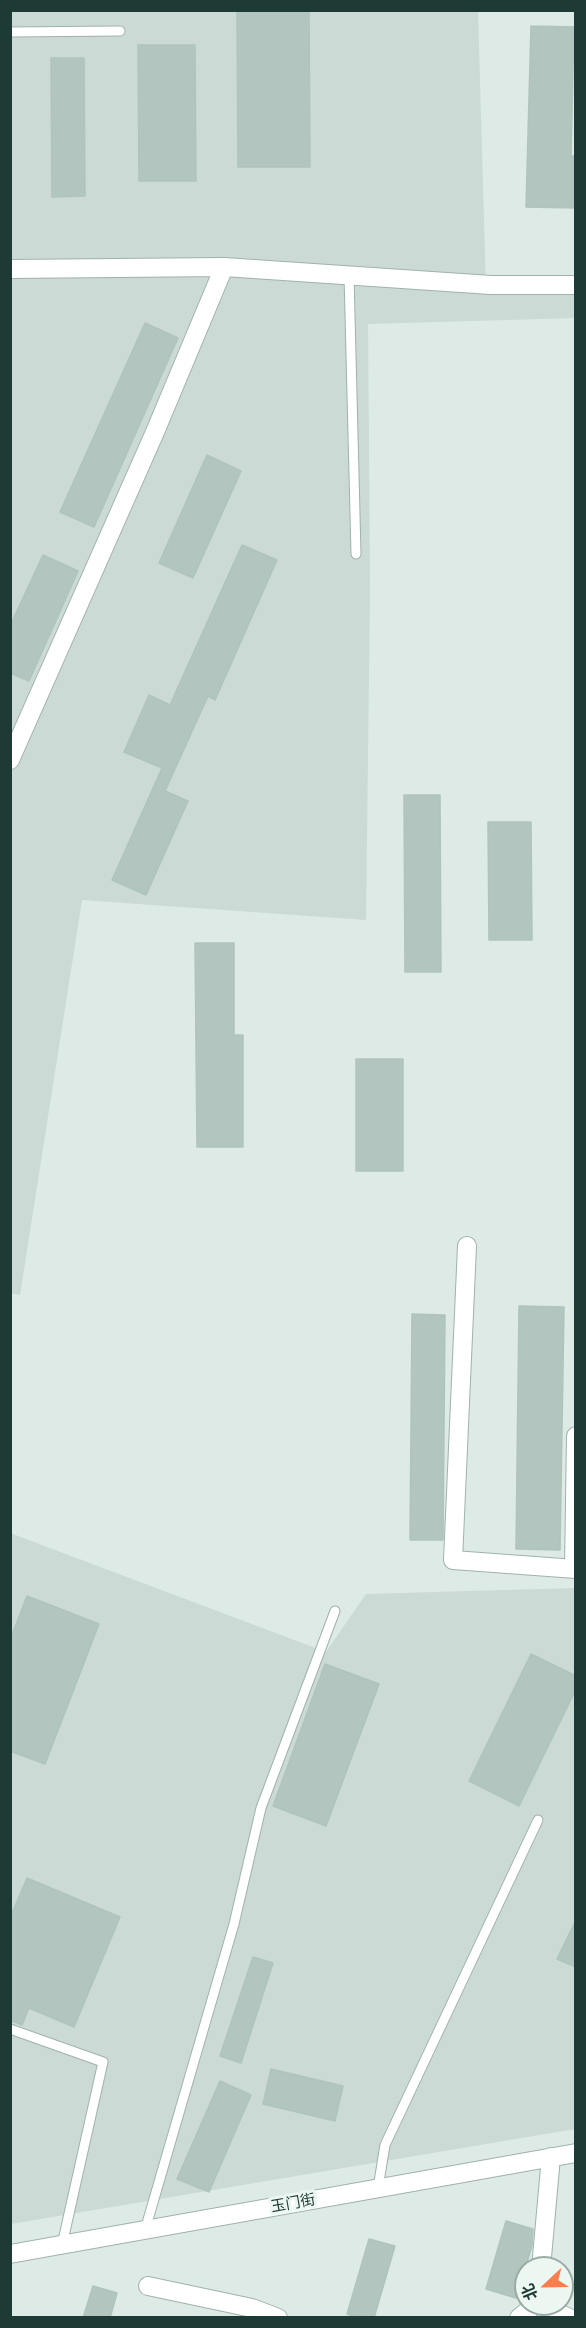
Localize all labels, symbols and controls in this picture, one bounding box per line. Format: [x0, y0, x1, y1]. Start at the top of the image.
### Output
street label: 玉门街 [269, 2190, 317, 2216]
north arrow [514, 2256, 574, 2316]
text: 北 [517, 2281, 541, 2303]

